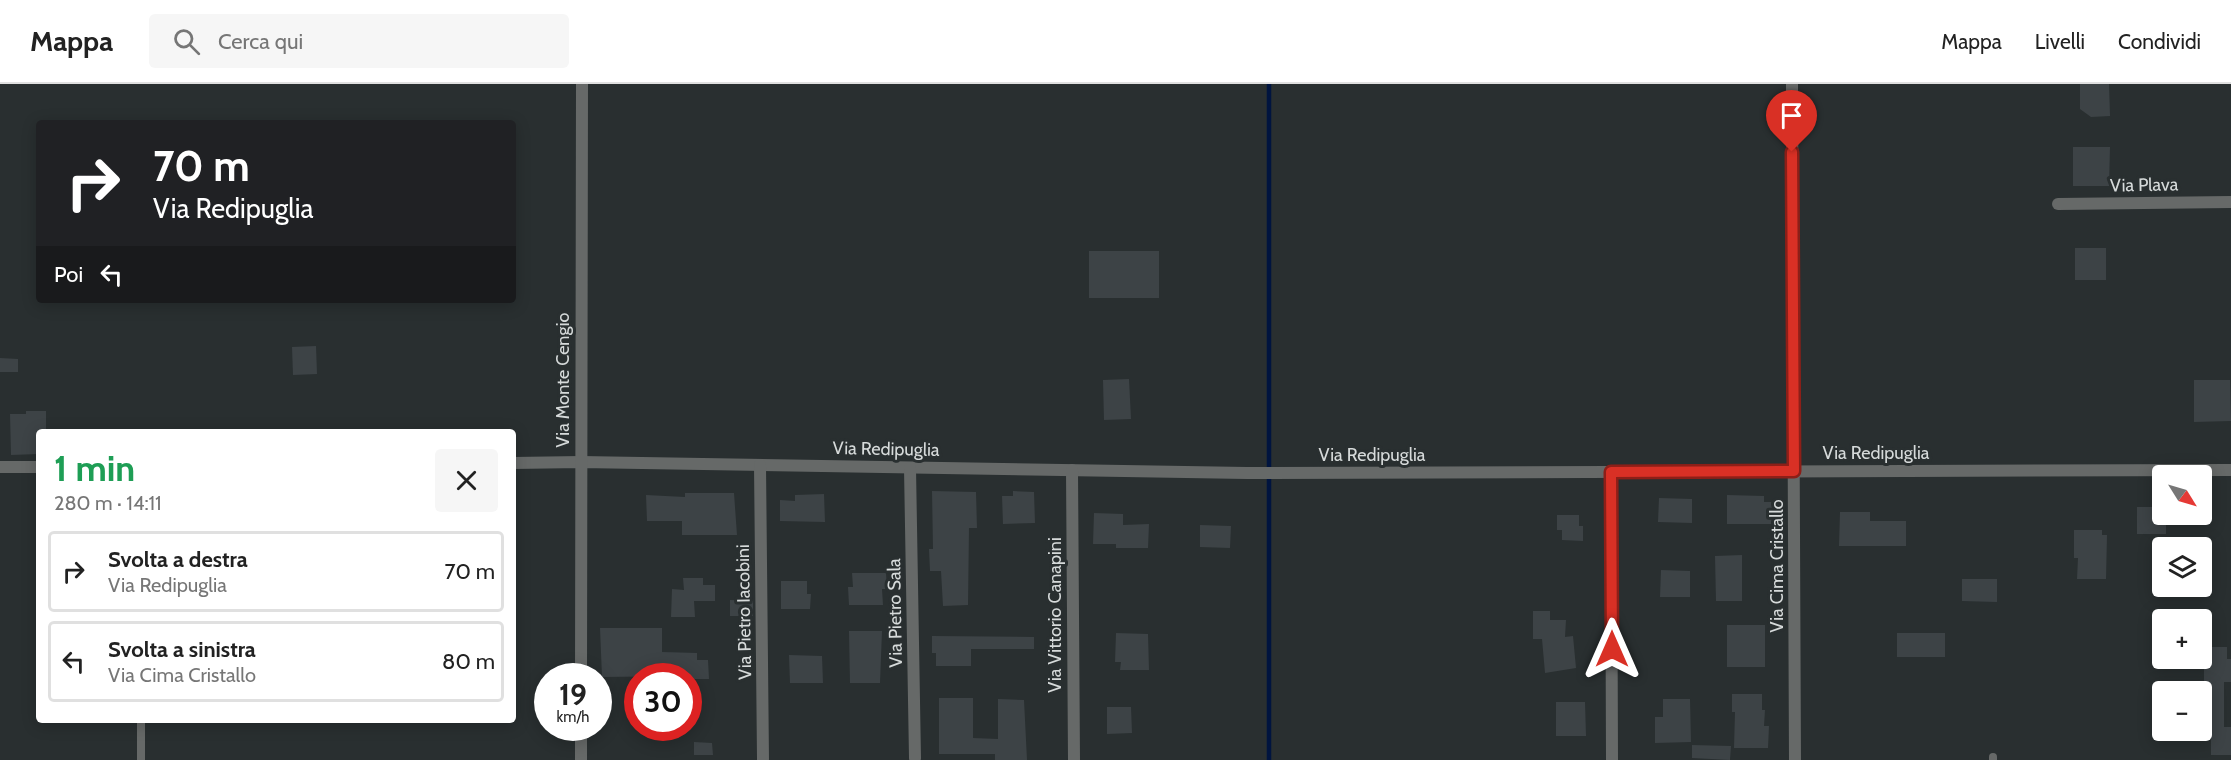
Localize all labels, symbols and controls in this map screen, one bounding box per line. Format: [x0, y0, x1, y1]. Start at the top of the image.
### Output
search box [149, 14, 569, 68]
text: Mappa [30, 24, 113, 58]
icon: search [170, 25, 203, 58]
text: Cerca qui [218, 28, 303, 55]
text: Mappa [1941, 29, 2002, 54]
text: Livelli [2035, 29, 2085, 54]
text: Condividi [2118, 29, 2201, 54]
pin [1766, 90, 1817, 152]
icon: arrive [1775, 99, 1808, 132]
text: 70 m [153, 140, 250, 192]
icon: right [54, 144, 132, 222]
street label: Via Plava [2110, 173, 2179, 197]
text: Via Redipuglia [153, 192, 313, 225]
icon: left [95, 258, 128, 291]
text: Poi [54, 261, 83, 288]
street label: Via Monte Cengio [552, 312, 574, 447]
street label: Via Redipuglia [832, 437, 940, 461]
street label: Via Redipuglia [1823, 442, 1930, 464]
street label: Via Redipuglia [1319, 444, 1426, 466]
text: 1 min [54, 446, 135, 490]
button: close [435, 449, 498, 512]
north arrow [2152, 465, 2212, 525]
map controls [2152, 465, 2212, 741]
text: 280 m · 14:11 [54, 491, 162, 515]
street label: Via Cima Cristallo [1766, 499, 1788, 633]
street label: Via Vittorio Canapini [1044, 537, 1066, 693]
button: layers [2152, 537, 2212, 597]
street label: Via Pietro Iacobini [732, 544, 756, 680]
text: Svolta a destra [108, 546, 248, 573]
icon: right [57, 555, 90, 588]
text: 70 m [445, 558, 495, 585]
street label: Via Pietro Sala [883, 558, 907, 668]
text: Via Redipuglia [108, 573, 227, 597]
button: + [2152, 609, 2212, 669]
position arrow [1580, 617, 1644, 681]
text: Svolta a sinistra [108, 636, 256, 663]
icon: left [57, 645, 90, 678]
text: 80 m [442, 648, 495, 675]
text: Via Cima Cristallo [108, 663, 256, 687]
speed limit sign: 30 [624, 663, 702, 741]
text: 19 [559, 676, 587, 713]
button: − [2152, 681, 2212, 741]
text: km/h [557, 708, 589, 726]

